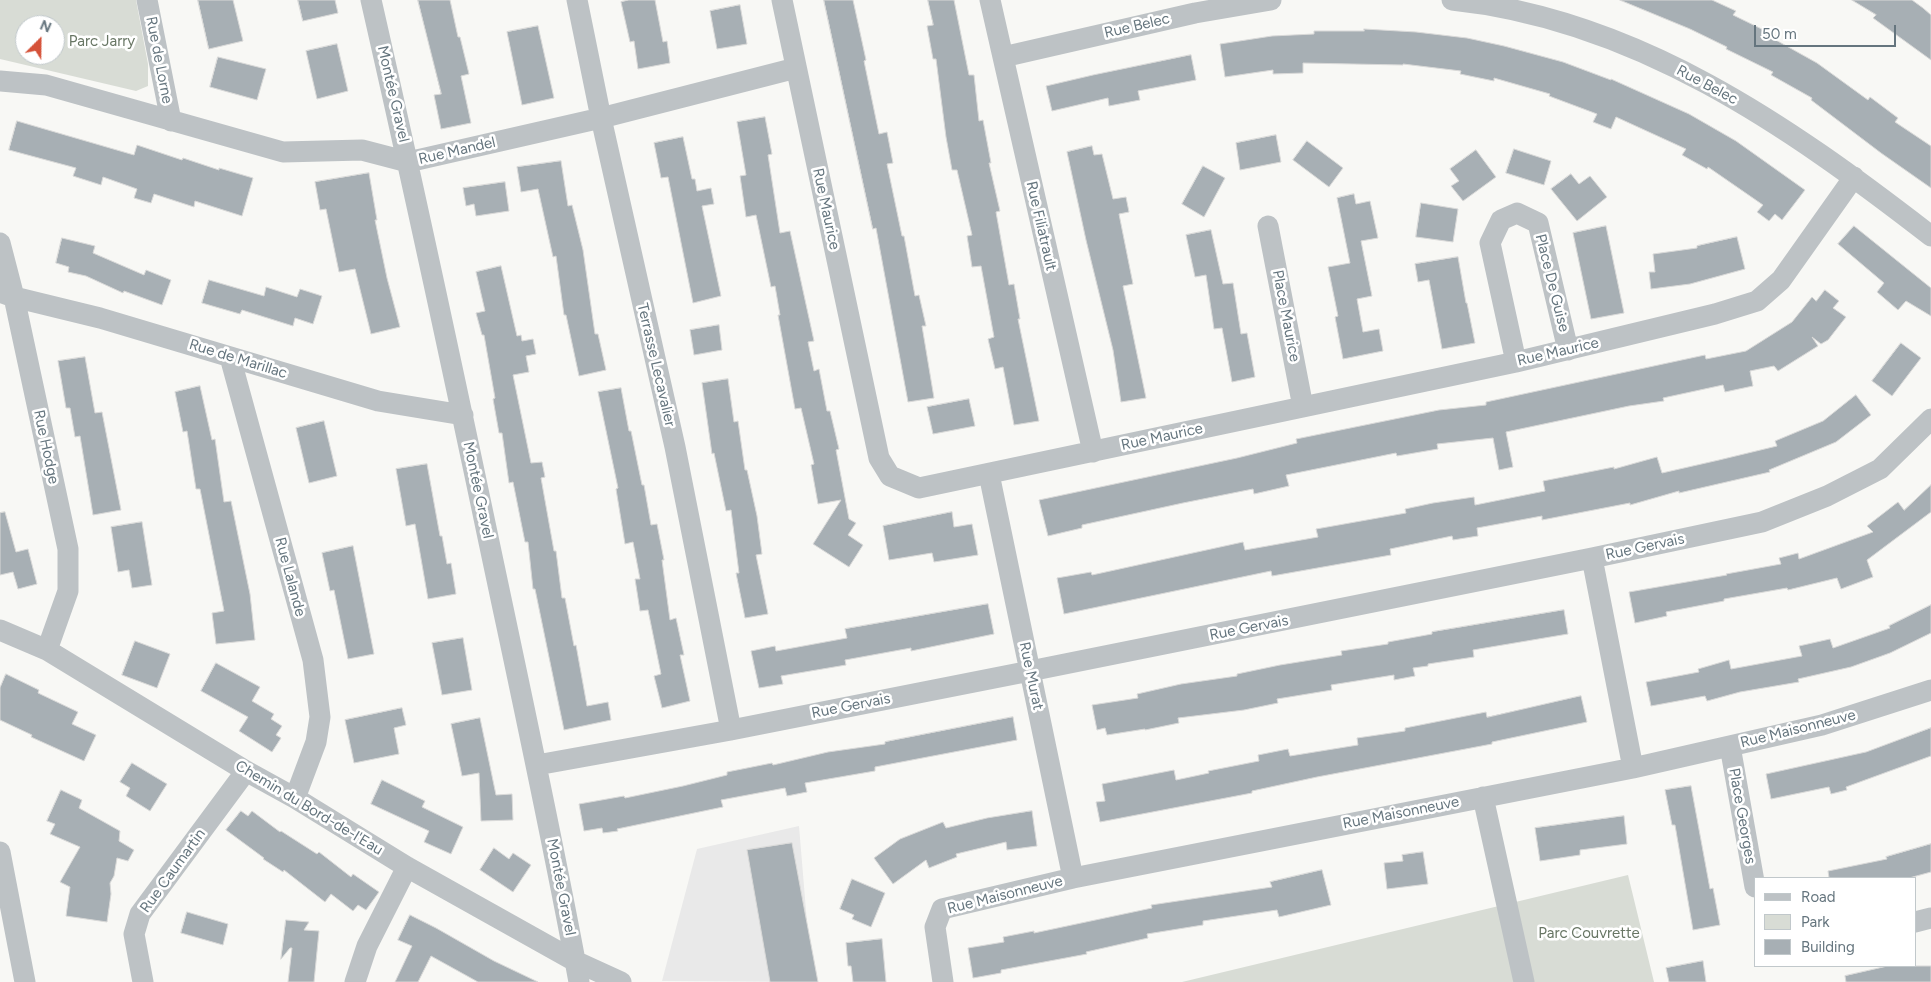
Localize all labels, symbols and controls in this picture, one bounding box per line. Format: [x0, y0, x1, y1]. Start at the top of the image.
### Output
street label: Rue Belec [1103, 10, 1171, 42]
north arrow [15, 15, 65, 65]
street label: Rue de Lorne [142, 15, 176, 105]
scale bar [1756, 15, 1898, 47]
text: N [37, 17, 54, 37]
text: 50 m [1762, 25, 1797, 43]
park label: Parc Jarry [69, 33, 135, 51]
street label: Montée Gravel [373, 44, 413, 144]
street label: Rue Belec [1673, 61, 1741, 109]
street label: Rue Mandel [417, 133, 497, 169]
street label: Rue Maurice [809, 166, 843, 252]
street label: Rue Filiatrault [1022, 179, 1060, 273]
street label: Place De Guise [1531, 232, 1573, 334]
street label: Place Maurice [1268, 269, 1304, 363]
street label: Terrasse Lecavalier [633, 302, 679, 428]
street label: Rue Maurice [1515, 334, 1601, 370]
street label: Rue de Marillac [187, 336, 289, 382]
street label: Rue Hodge [29, 408, 63, 486]
street label: Rue Maurice [1119, 420, 1205, 454]
street label: Montée Gravel [459, 440, 497, 540]
street label: Rue Gervais [1604, 530, 1686, 564]
street label: Rue Lalande [271, 535, 309, 619]
street label: Rue Gervais [1208, 612, 1290, 644]
street label: Rue Murat [1015, 640, 1047, 712]
street label: Rue Gervais [810, 690, 892, 722]
street label: Rue Maisonneuve [1738, 706, 1858, 752]
street label: Chemin du Bord-de-l'Eau [232, 757, 386, 859]
street label: Place Georges [1725, 767, 1759, 865]
street label: Rue Maisonneuve [1341, 793, 1461, 833]
street label: Rue Caumartin [136, 825, 210, 917]
street label: Montée Gravel [543, 837, 579, 937]
street label: Rue Maisonneuve [945, 872, 1065, 918]
legend [1754, 877, 1916, 967]
text: Road [1801, 888, 1836, 906]
text: Park [1801, 913, 1830, 931]
park label: Parc Couvrette [1538, 925, 1640, 943]
text: Building [1801, 938, 1855, 956]

